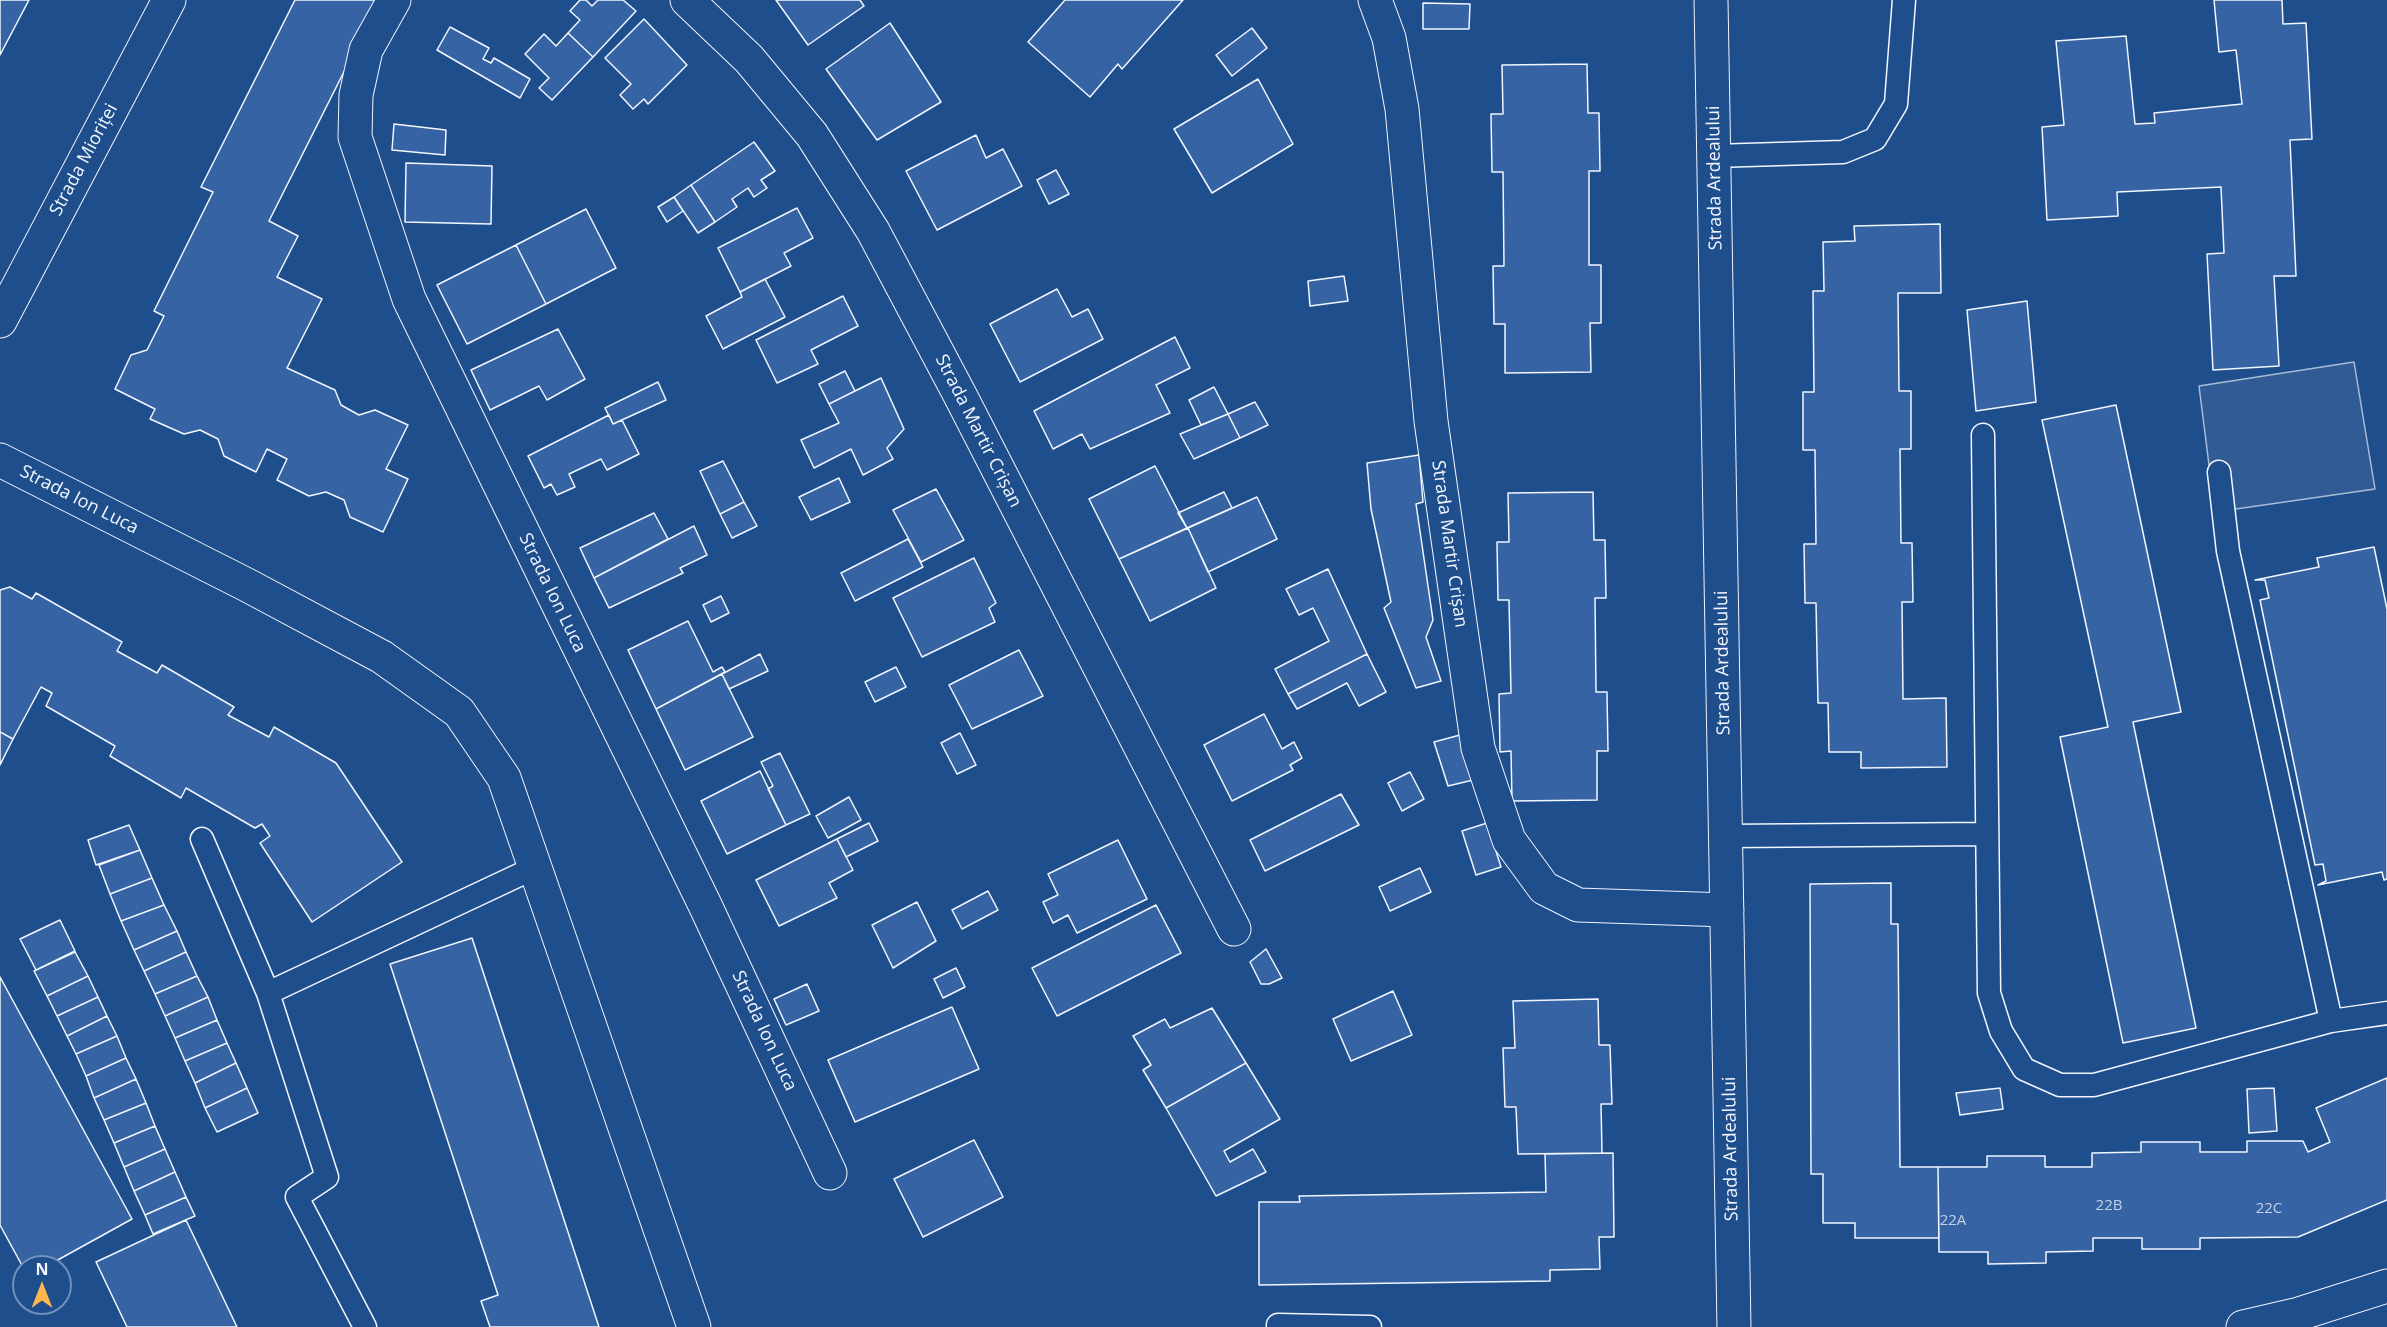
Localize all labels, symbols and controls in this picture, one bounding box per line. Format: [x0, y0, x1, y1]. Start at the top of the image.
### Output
street label: Strada Mioriței [45, 100, 123, 220]
street label: Strada Ardealului [1703, 105, 1727, 251]
street label: Strada Martir Crișan [930, 351, 1026, 511]
street label: Strada Martir Crișan [1427, 459, 1471, 629]
street label: Strada Ion Luca [16, 461, 142, 539]
street label: Strada Ion Luca [514, 530, 590, 656]
street label: Strada Ardealului [1711, 590, 1735, 736]
street label: Strada Ion Luca [727, 968, 801, 1094]
street label: Strada Ardealului [1719, 1076, 1743, 1222]
house number: 22B [2096, 1197, 2122, 1215]
house number: 22C [2256, 1200, 2282, 1218]
house number: 22A [1940, 1212, 1966, 1230]
north arrow [12, 1255, 72, 1315]
text: N [35, 1258, 49, 1280]

